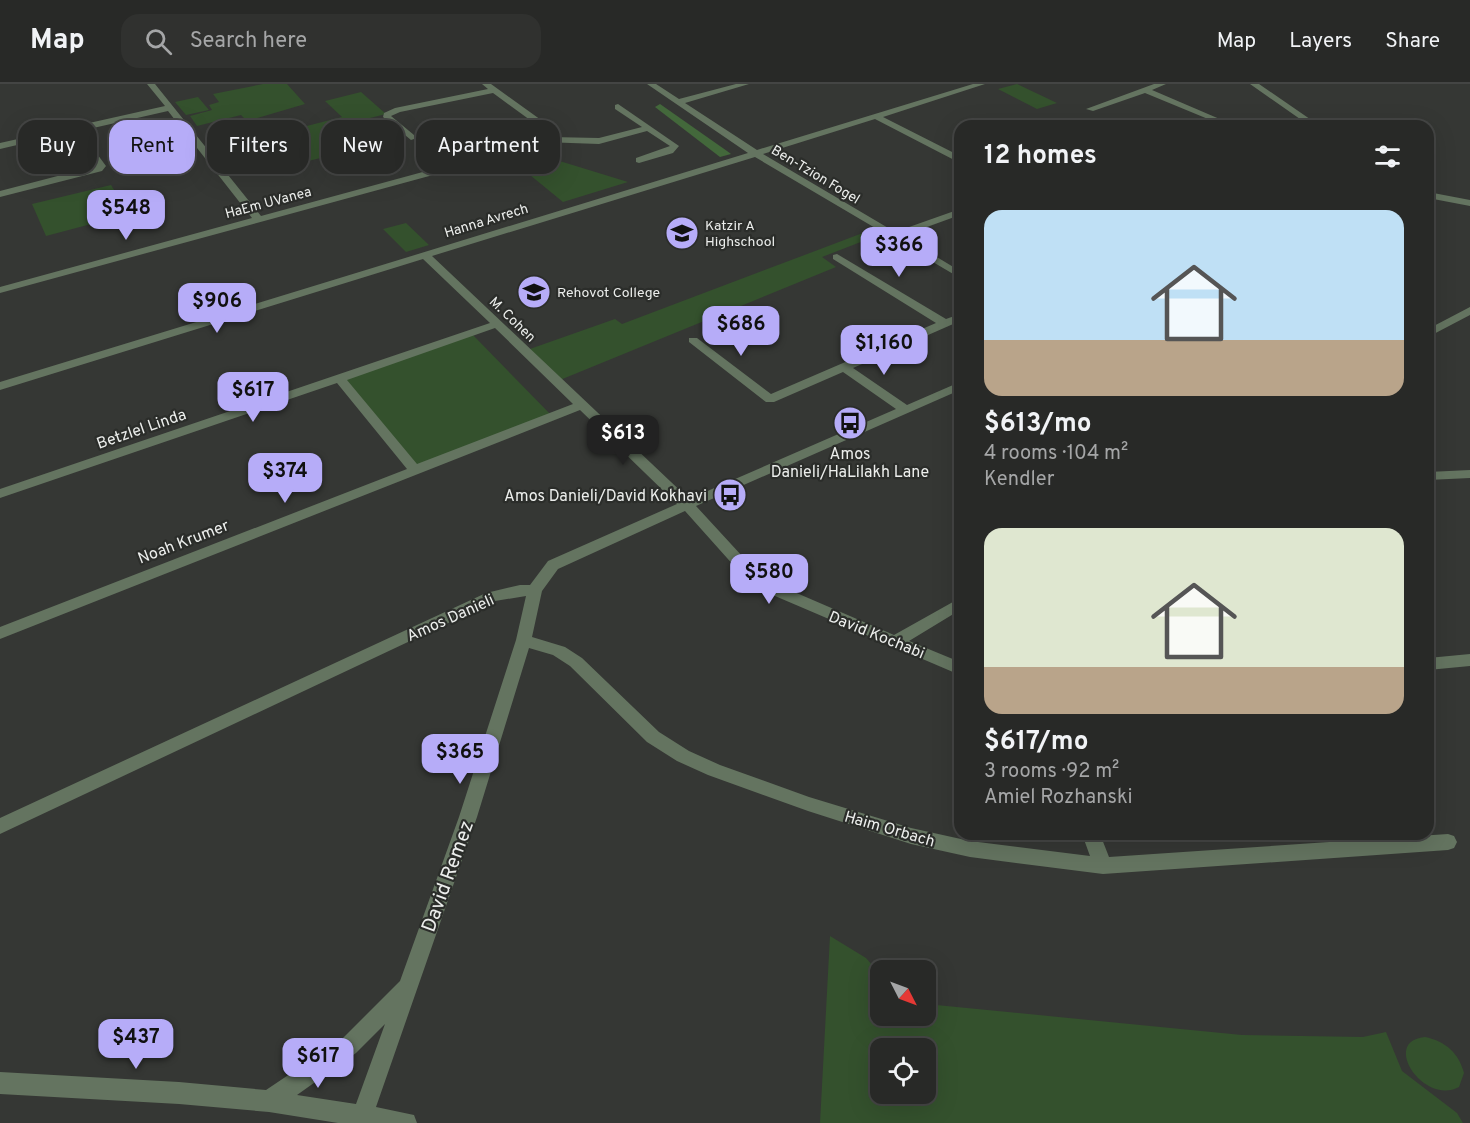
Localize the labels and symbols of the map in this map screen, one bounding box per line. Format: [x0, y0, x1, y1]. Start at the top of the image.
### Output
street label: Ben-Tzion Fogel [768, 142, 863, 208]
street label: HaEm UVanea [223, 184, 313, 223]
pin: $548 [90, 190, 162, 241]
street label: Hanna Avrech [442, 201, 530, 242]
school or university icon: Katzir A Highschool [664, 215, 700, 251]
place label: Katzir A Highschool [705, 218, 775, 251]
pin: $366 [863, 227, 935, 278]
school or university icon: Rehovot College [516, 274, 552, 310]
pin: $906 [181, 283, 253, 334]
place label: Rehovot College [557, 285, 660, 302]
street label: M. Cohen [485, 294, 539, 346]
pin: $686 [705, 306, 777, 357]
pin: $1,160 [835, 325, 933, 376]
pin: $617 [217, 372, 289, 423]
street label: Betzlel Linda [94, 405, 189, 455]
bus stop icon: Amos Danieli/HaLilakh Lane [832, 405, 868, 441]
pin: $613 [587, 415, 659, 466]
place label: Amos Danieli/HaLilakh Lane [771, 445, 929, 483]
pin: $374 [249, 453, 321, 504]
bus stop icon: Amos Danieli/David Kokhavi [712, 477, 748, 513]
place label: Amos Danieli/David Kokhavi [504, 487, 707, 507]
street label: Noah Krumer [135, 516, 232, 569]
pin: $580 [733, 554, 805, 605]
street label: Amos Danieli [404, 591, 498, 647]
street label: David Kochabi [825, 607, 927, 664]
pin: $365 [424, 734, 496, 785]
street label: Haim Orbach [842, 807, 937, 852]
street label: David Remez [417, 817, 481, 936]
north arrow [870, 960, 936, 1026]
pin: $437 [100, 1019, 172, 1070]
pin: $617 [282, 1038, 354, 1089]

